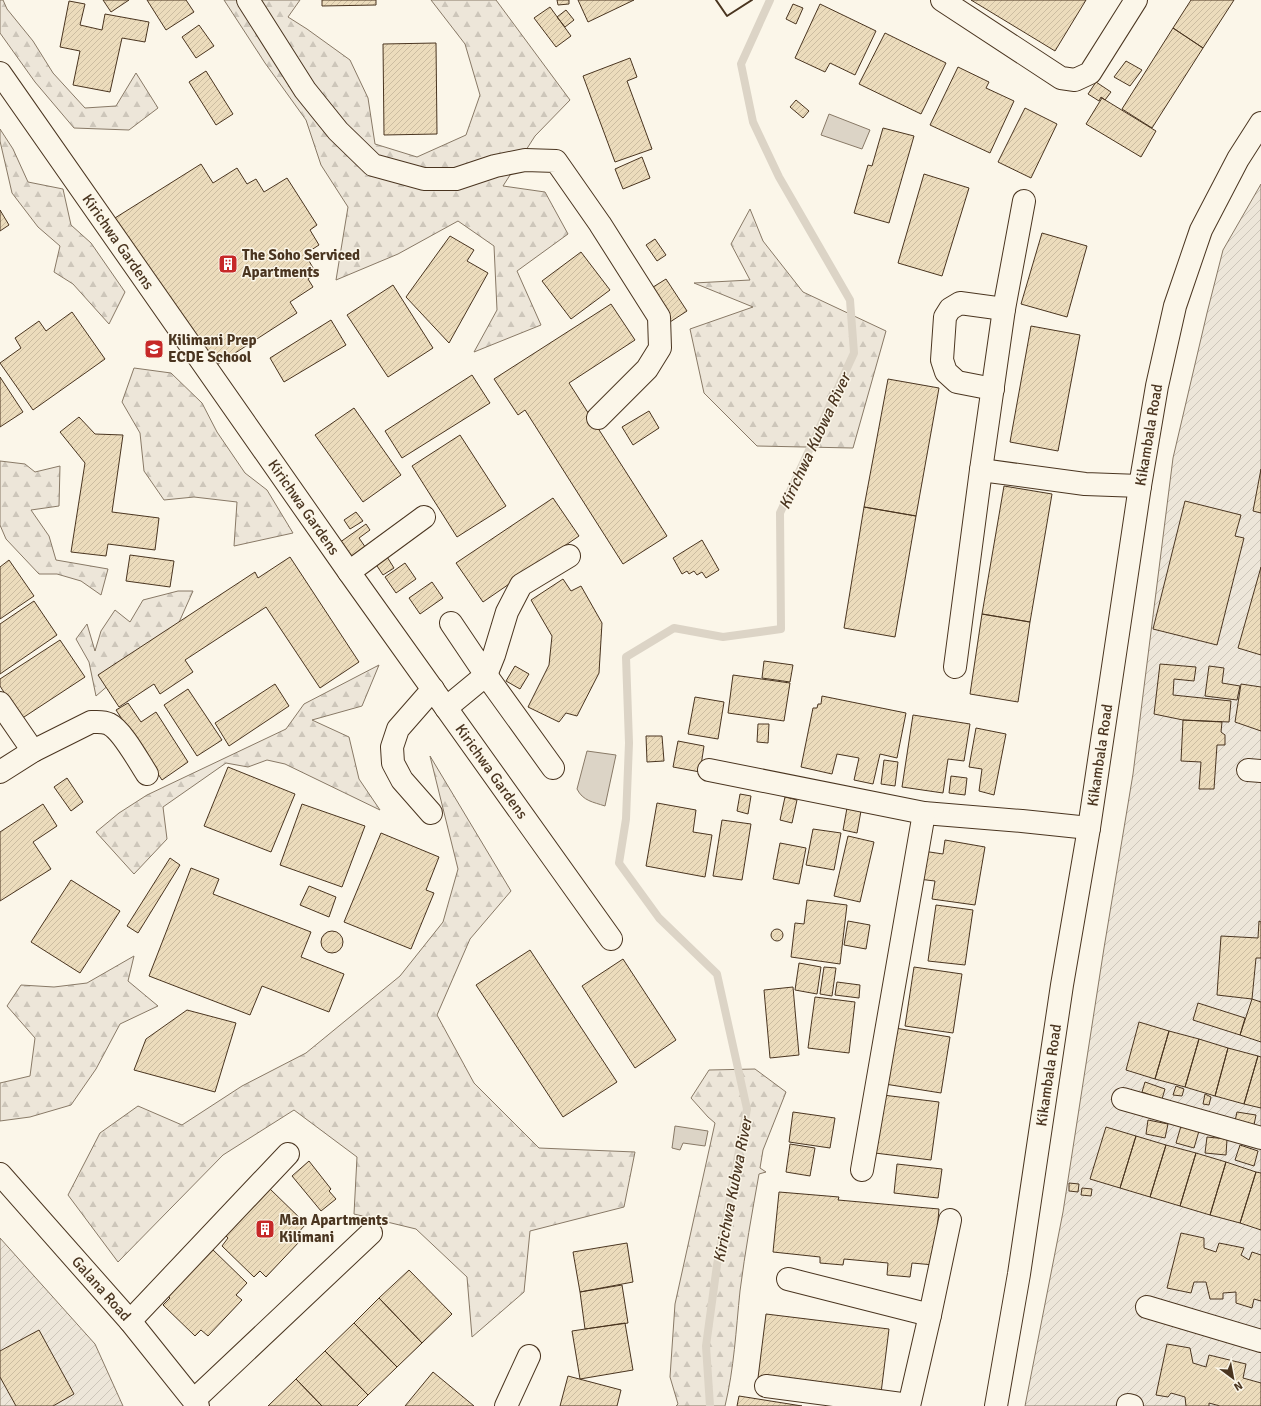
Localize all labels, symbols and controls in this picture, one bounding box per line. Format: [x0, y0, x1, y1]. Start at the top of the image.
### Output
street label: Kirichwa Gardens [78, 191, 158, 293]
place label: The Soho Serviced Apartments [242, 246, 360, 281]
building icon: The Soho Serviced Apartments [217, 253, 239, 275]
place label: Kilimani Prep ECDE School [168, 331, 256, 366]
school or university icon: Kilimani Prep ECDE School [143, 338, 165, 360]
water label: Kirichwa Kubwa River [775, 368, 856, 513]
street label: Kikambala Road [1131, 383, 1166, 487]
street label: Kirichwa Gardens [264, 456, 344, 559]
street label: Kikambala Road [1083, 703, 1116, 808]
street label: Kirichwa Gardens [451, 720, 532, 823]
street label: Kikambala Road [1032, 1023, 1065, 1128]
water label: Kirichwa Kubwa River [709, 1114, 757, 1265]
place label: Man Apartments Kilimani [279, 1211, 389, 1246]
building icon: Man Apartments Kilimani [254, 1218, 276, 1240]
street label: Galana Road [68, 1252, 135, 1325]
north arrow [1213, 1358, 1253, 1398]
text: N [1231, 1379, 1245, 1394]

